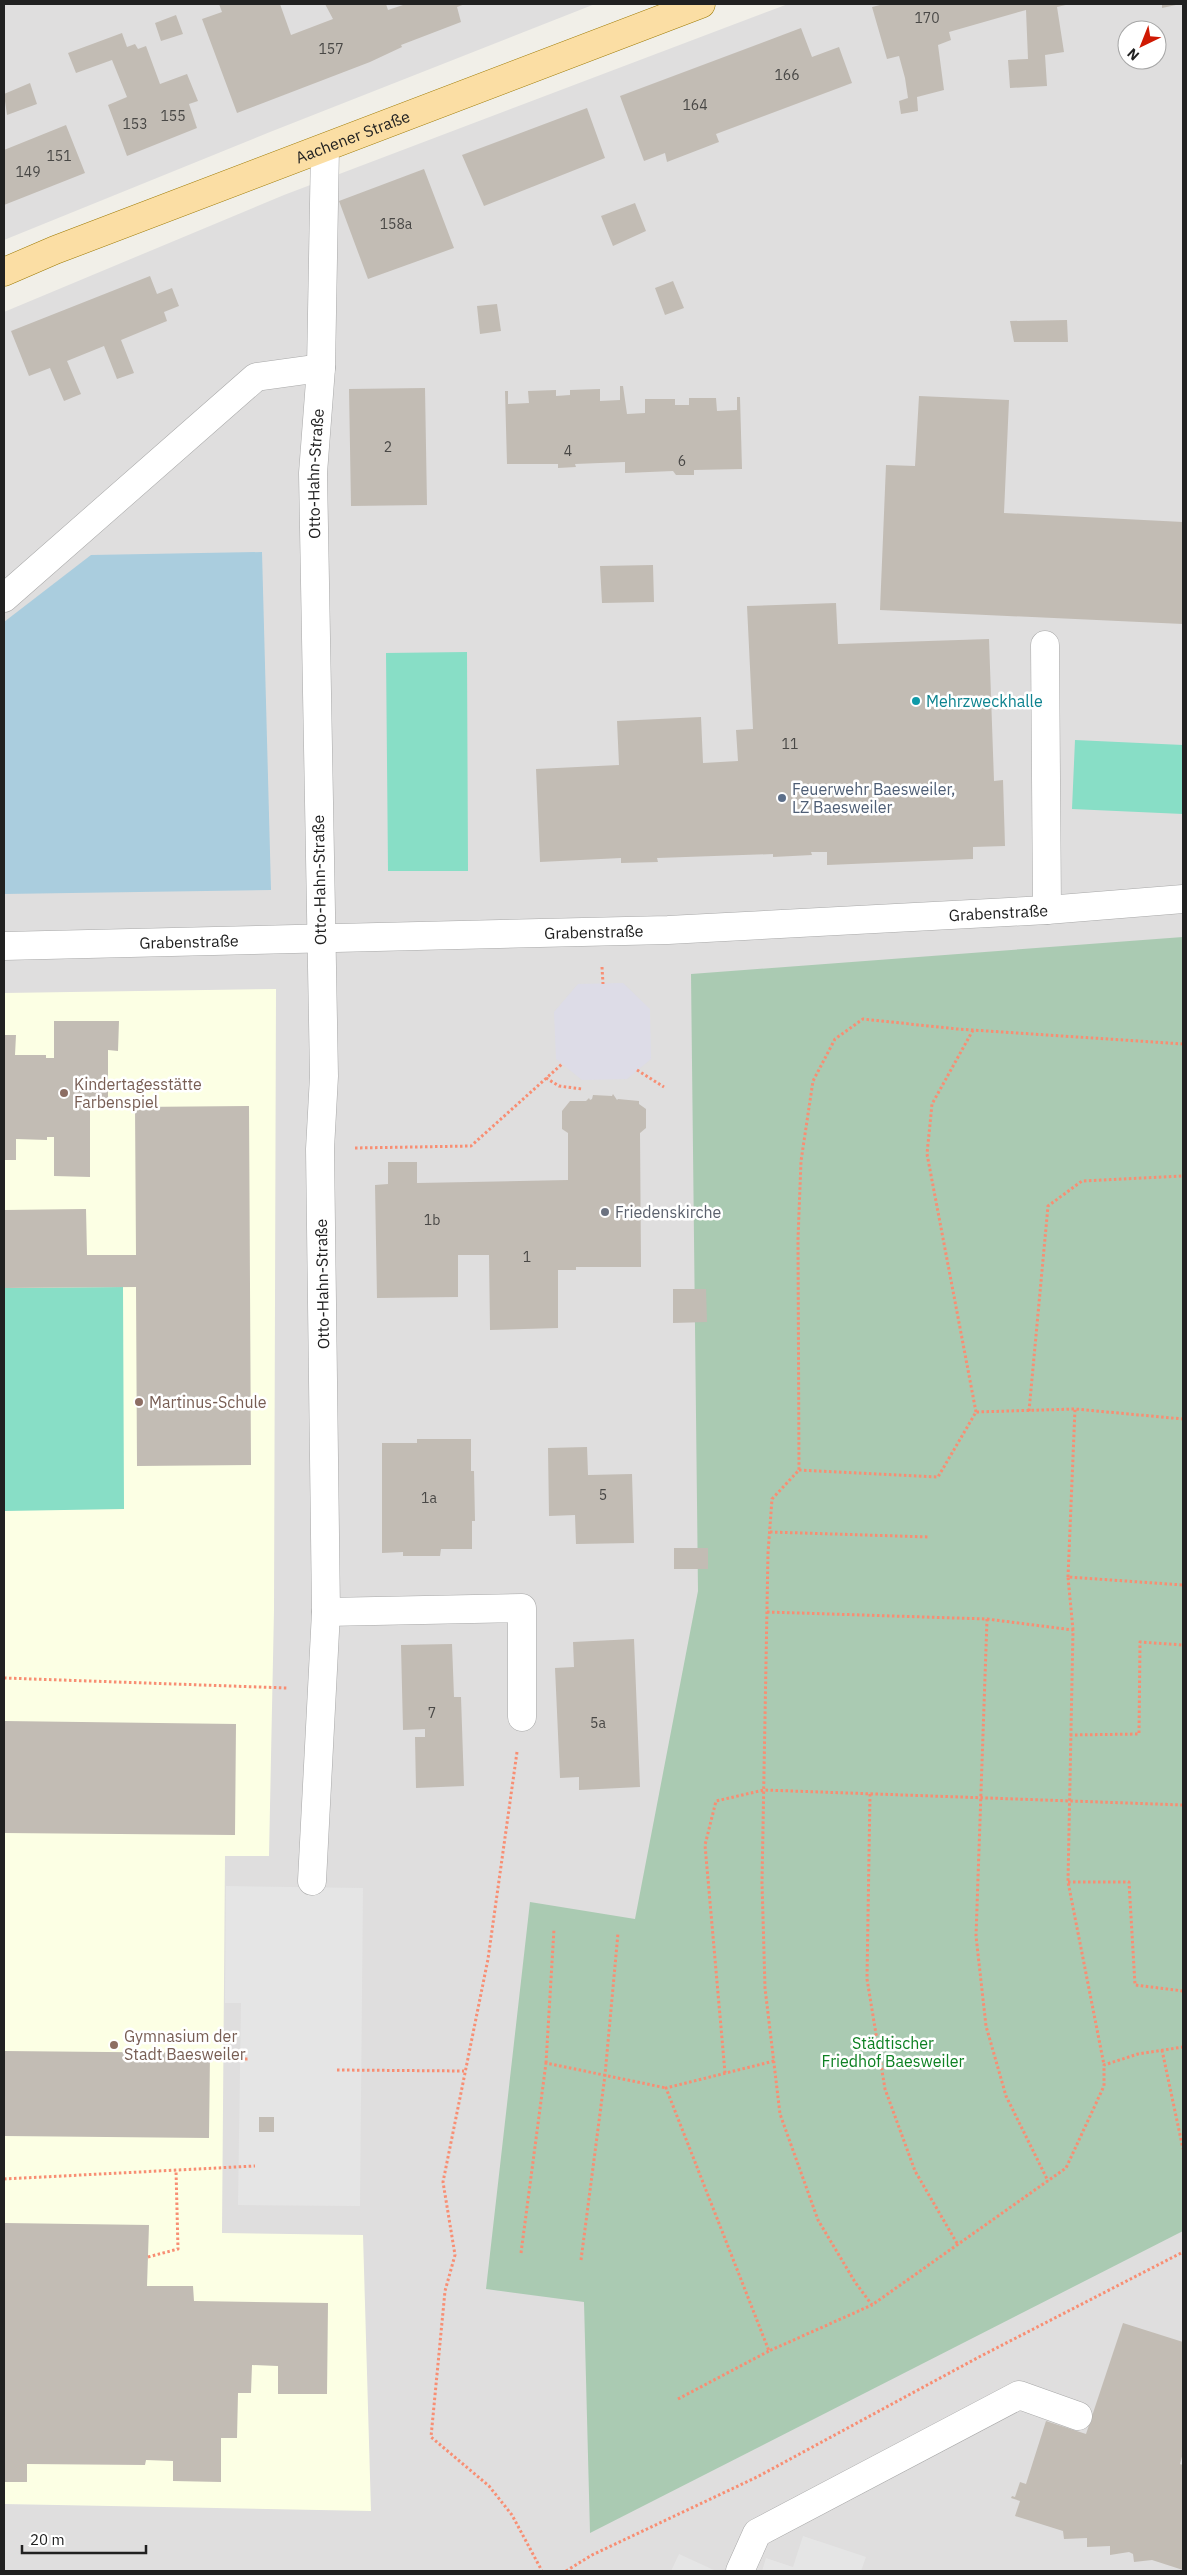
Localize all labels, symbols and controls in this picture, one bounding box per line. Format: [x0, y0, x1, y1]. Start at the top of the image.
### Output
house number: 170 [914, 9, 940, 27]
north arrow [1117, 20, 1167, 70]
house number: 157 [318, 40, 344, 58]
text: N [1123, 44, 1143, 65]
house number: 166 [774, 66, 800, 84]
house number: 164 [682, 96, 708, 114]
street label: Aachener Straße [293, 106, 413, 167]
house number: 155 [160, 107, 186, 125]
house number: 153 [122, 115, 148, 133]
house number: 151 [46, 147, 72, 165]
house number: 149 [15, 163, 41, 181]
house number: 158a [380, 215, 413, 233]
street label: Otto-Hahn-Straße [303, 408, 328, 539]
house number: 2 [384, 438, 392, 456]
house number: 4 [564, 442, 572, 460]
house number: 6 [678, 452, 686, 470]
place label: Mehrzweckhalle [926, 691, 1043, 711]
marker: Mehrzweckhalle [910, 695, 922, 707]
house number: 11 [782, 735, 798, 753]
place label: Feuerwehr Baesweiler, LZ Baesweiler [792, 779, 955, 817]
marker: Feuerwehr Baesweiler, LZ Baesweiler [776, 792, 788, 804]
street label: Otto-Hahn-Straße [308, 815, 330, 945]
street label: Grabenstraße [948, 900, 1049, 925]
street label: Grabenstraße [544, 921, 644, 943]
street label: Grabenstraße [139, 930, 239, 953]
place label: Kindertagesstätte Farbenspiel [74, 1074, 202, 1112]
marker: Kindertagesstätte Farbenspiel [58, 1087, 70, 1099]
place label: Friedenskirche [615, 1202, 722, 1222]
marker: Friedenskirche [599, 1206, 611, 1218]
house number: 1b [424, 1211, 440, 1229]
street label: Otto-Hahn-Straße [311, 1219, 333, 1349]
house number: 1 [523, 1248, 531, 1266]
place label: Martinus-Schule [149, 1392, 267, 1412]
marker: Martinus-Schule [133, 1396, 145, 1408]
house number: 5 [599, 1486, 607, 1504]
house number: 1a [421, 1489, 437, 1507]
house number: 7 [428, 1704, 436, 1722]
house number: 5a [590, 1714, 606, 1732]
place label: Gymnasium der Stadt Baesweiler [124, 2026, 246, 2064]
park label: Städtischer Friedhof Baesweiler [822, 2033, 965, 2071]
marker: Gymnasium der Stadt Baesweiler [108, 2039, 120, 2051]
scale bar [22, 2522, 146, 2554]
text: 20 m [30, 2530, 65, 2549]

